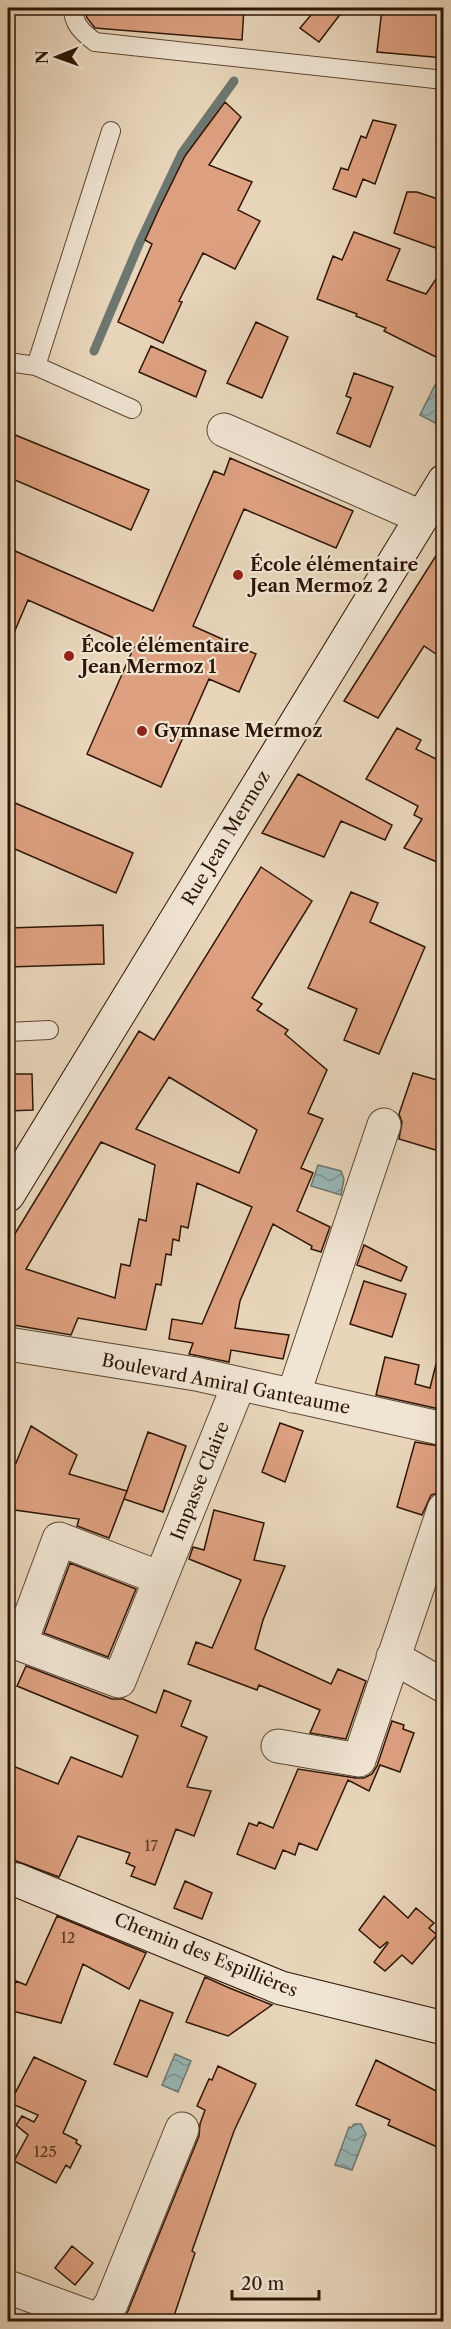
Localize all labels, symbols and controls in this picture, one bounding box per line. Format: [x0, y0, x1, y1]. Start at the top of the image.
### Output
north arrow [27, 27, 87, 87]
text: N [32, 50, 52, 64]
place label: École élémentaire Jean Mermoz 2 [247, 553, 418, 597]
marker: École élémentaire Jean Mermoz 2 [231, 568, 245, 582]
place label: École élémentaire Jean Mermoz 1 [78, 634, 249, 678]
marker: École élémentaire Jean Mermoz 1 [62, 649, 76, 663]
place label: Gymnase Mermoz [154, 720, 322, 742]
marker: Gymnase Mermoz [135, 724, 149, 738]
street label: Rue Jean Mermoz [177, 767, 275, 909]
street label: Boulevard Amiral Ganteaume [100, 1349, 352, 1419]
street label: Impasse Claire [166, 1418, 234, 1544]
house number: 17 [144, 1836, 158, 1855]
street label: Chemin des Espillières [111, 1908, 301, 2002]
house number: 12 [61, 1928, 75, 1947]
house number: 125 [33, 2142, 57, 2161]
scale bar [232, 2263, 319, 2301]
text: 20 m [241, 2273, 285, 2295]

